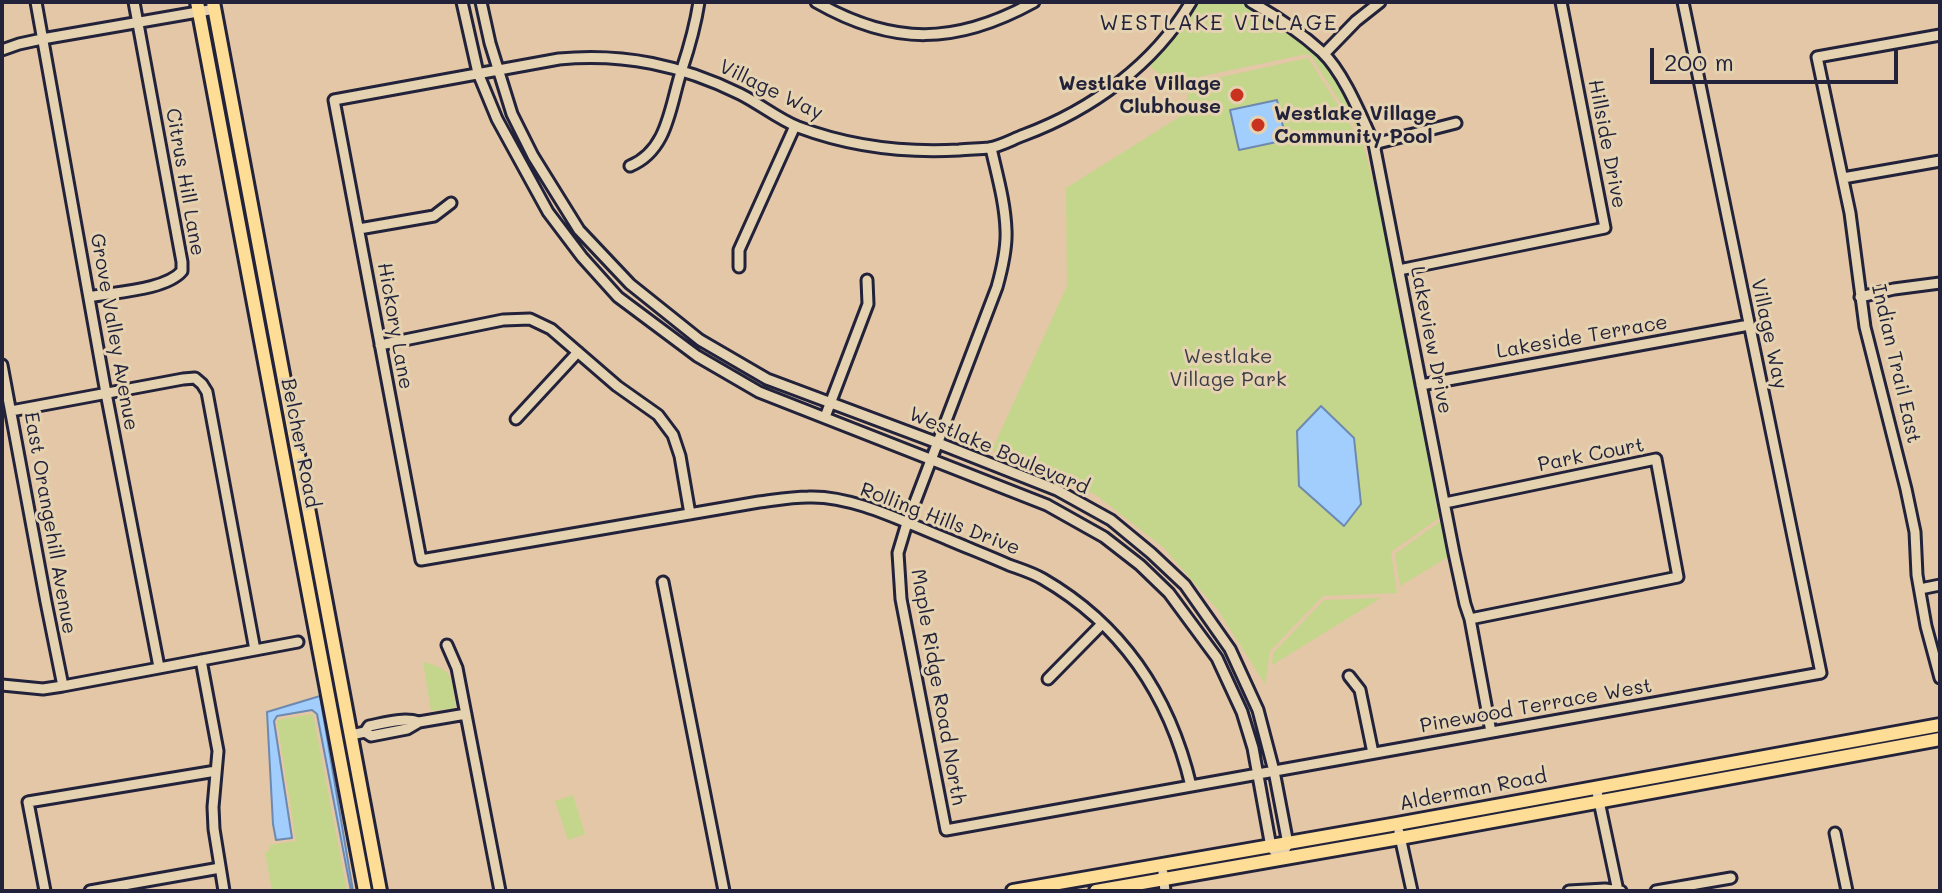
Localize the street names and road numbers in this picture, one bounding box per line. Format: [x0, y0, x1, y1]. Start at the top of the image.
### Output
street label: Village Way [715, 55, 827, 125]
street label: Hillside Drive [1583, 78, 1631, 210]
street label: Citrus Hill Lane [160, 106, 210, 258]
street label: Grove Valley Avenue [85, 232, 143, 432]
street label: Hickory Lane [372, 261, 418, 391]
street label: Lakeview Drive [1405, 264, 1457, 416]
street label: Village Way [1746, 277, 1792, 391]
street label: Indian Trail East [1866, 282, 1926, 446]
street label: Lakeside Terrace [1494, 310, 1670, 364]
street label: Belcher Road [276, 376, 324, 510]
street label: Westlake Boulevard [905, 402, 1093, 500]
street label: East Orangehill Avenue [19, 410, 81, 636]
street label: Park Court [1536, 433, 1646, 477]
street label: Rolling Hills Drive [857, 477, 1023, 561]
street label: Maple Ridge Road North [905, 567, 971, 807]
street label: Pinewood Terrace West [1418, 674, 1654, 738]
street label: Alderman Road [1397, 764, 1549, 816]

